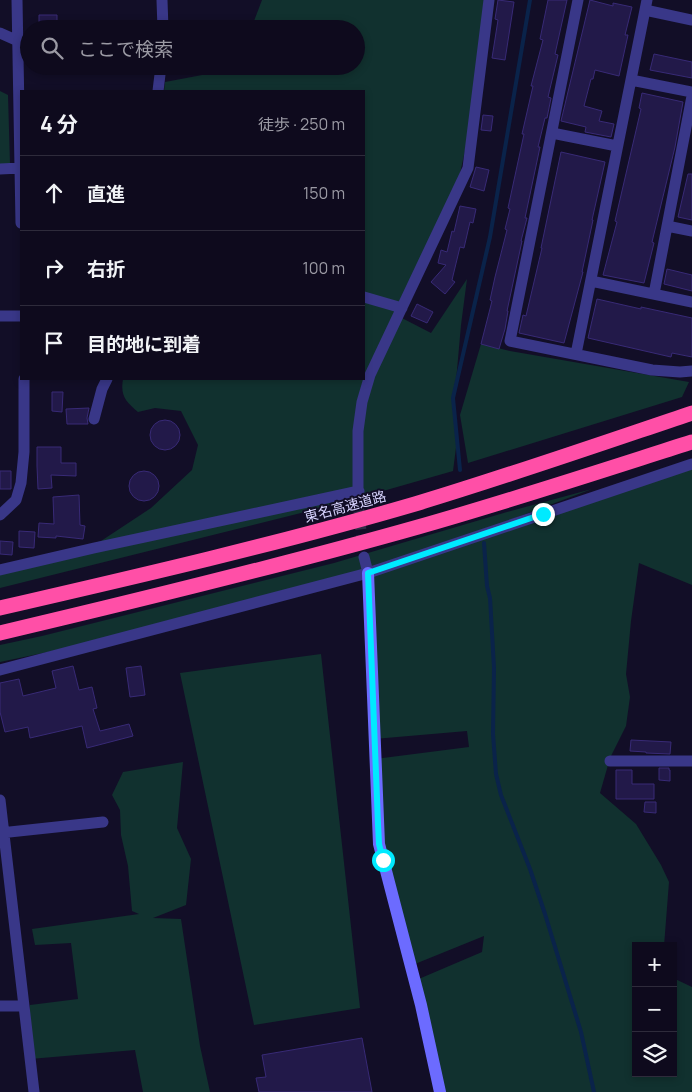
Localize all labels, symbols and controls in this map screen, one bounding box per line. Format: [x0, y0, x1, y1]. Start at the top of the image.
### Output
search box [20, 20, 365, 75]
icon: search [38, 34, 66, 62]
text: ここで検索 [78, 36, 173, 62]
text: 4 分 [40, 110, 78, 138]
text: 徒歩 · 250 m [258, 113, 345, 135]
icon: ahead [40, 179, 68, 207]
text: 直進 [87, 181, 125, 207]
text: 150 m [303, 182, 345, 204]
icon: right [40, 254, 68, 282]
text: 右折 [87, 256, 125, 282]
text: 100 m [302, 257, 345, 279]
icon: arrive [40, 329, 68, 357]
text: 目的地に到着 [87, 331, 201, 357]
street label: 東名高速道路 [302, 486, 388, 526]
route end [532, 503, 555, 526]
route start [372, 849, 395, 872]
map controls [632, 942, 677, 1077]
button: + [632, 942, 677, 987]
button: − [632, 987, 677, 1032]
button: layers [632, 1032, 677, 1077]

